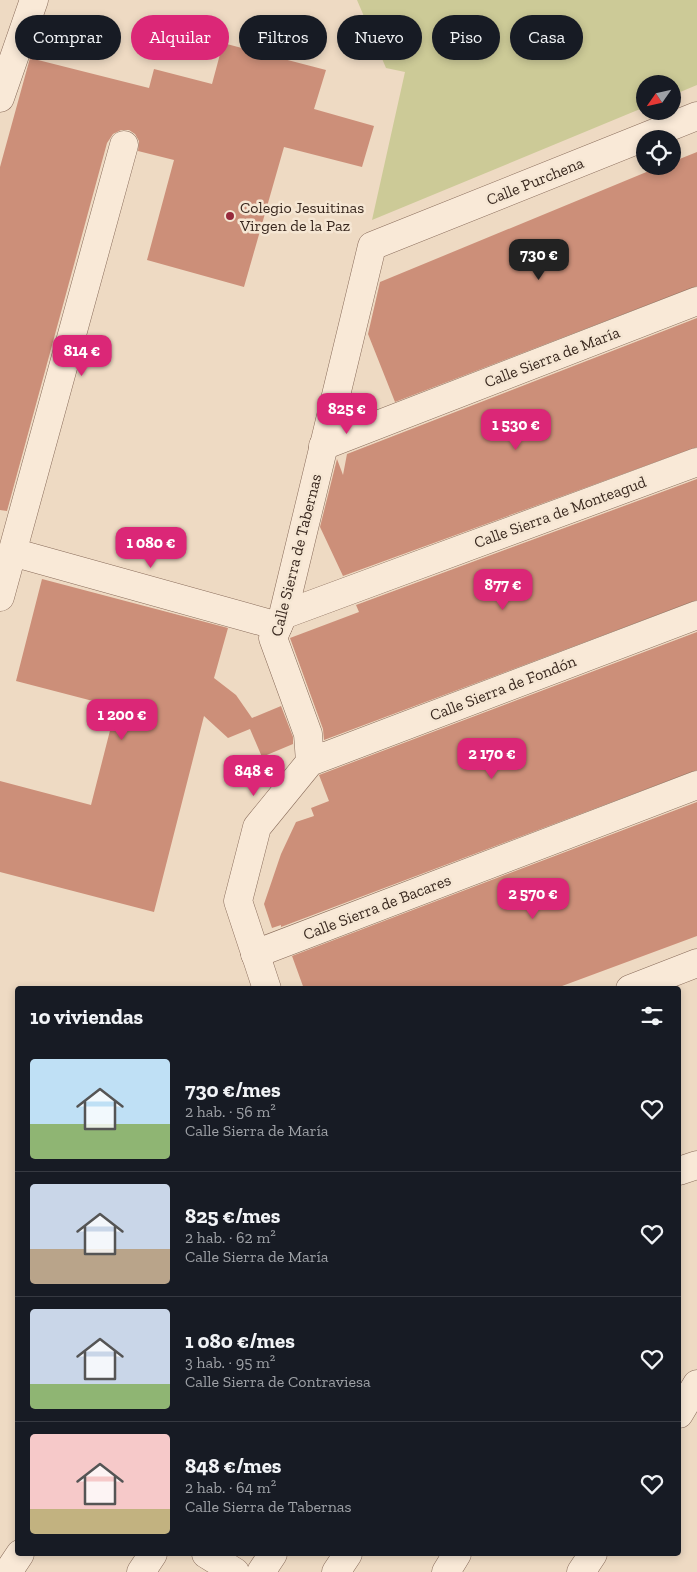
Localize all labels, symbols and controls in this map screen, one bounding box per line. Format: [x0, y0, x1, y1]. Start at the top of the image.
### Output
chip: Comprar [15, 15, 121, 60]
chip: Alquilar [131, 15, 229, 60]
chip: Filtros [239, 15, 327, 60]
chip: Nuevo [337, 15, 422, 60]
chip: Piso [432, 15, 500, 60]
chip: Casa [510, 15, 583, 60]
north arrow [636, 75, 681, 120]
map controls [636, 75, 681, 175]
button: locate [636, 130, 681, 175]
street label: Calle Purchena [484, 153, 587, 209]
place label: Colegio Jesuitinas Virgen de la Paz [239, 198, 364, 235]
marker: Colegio Jesuitinas Virgen de la Paz [224, 210, 236, 222]
pin: 730 € [504, 238, 574, 281]
text: 730 € [520, 245, 558, 264]
street label: Calle Sierra de María [482, 322, 623, 392]
pin: 814 € [47, 334, 117, 377]
text: 814 € [64, 341, 100, 360]
pin: 825 € [312, 392, 382, 435]
text: 825 € [328, 399, 366, 418]
pin: 1 530 € [470, 408, 562, 451]
text: 1 530 € [492, 415, 540, 434]
street label: Calle Sierra de Tabernas [267, 472, 325, 638]
street label: Calle Sierra de Monteagud [471, 472, 649, 552]
pin: 1 080 € [105, 526, 197, 569]
text: 1 080 € [127, 533, 175, 552]
pin: 877 € [468, 568, 538, 611]
text: 877 € [485, 575, 521, 594]
street label: Calle Sierra de Fondón [427, 651, 580, 725]
pin: 1 200 € [76, 698, 168, 741]
text: 1 200 € [98, 705, 146, 724]
pin: 2 170 € [446, 738, 538, 780]
text: 2 170 € [468, 744, 516, 763]
pin: 848 € [219, 754, 289, 797]
text: 848 € [235, 761, 273, 780]
street label: Calle Sierra de Bacares [300, 870, 454, 944]
pin: 2 570 € [487, 878, 579, 920]
text: 2 570 € [508, 884, 558, 903]
icon: filters [638, 1002, 666, 1030]
text: 10 viviendas [30, 1004, 143, 1029]
text: 730 €/mes [185, 1077, 281, 1102]
icon: home [70, 1079, 130, 1139]
icon: heart [638, 1095, 666, 1123]
text: 2 hab. · 56 m² [185, 1102, 276, 1121]
text: Calle Sierra de María [185, 1121, 329, 1140]
text: 825 €/mes [185, 1203, 280, 1228]
icon: home [70, 1204, 130, 1264]
icon: heart [638, 1220, 666, 1248]
text: 2 hab. · 62 m² [185, 1228, 276, 1247]
text: Calle Sierra de María [185, 1247, 329, 1266]
text: 1 080 €/mes [185, 1328, 295, 1353]
icon: home [70, 1329, 130, 1389]
icon: heart [638, 1345, 666, 1373]
text: 3 hab. · 95 m² [185, 1353, 275, 1372]
text: Calle Sierra de Contraviesa [185, 1372, 371, 1391]
text: 848 €/mes [185, 1453, 281, 1478]
icon: home [70, 1454, 130, 1514]
icon: heart [638, 1470, 666, 1498]
text: 2 hab. · 64 m² [185, 1478, 276, 1497]
text: Calle Sierra de Tabernas [185, 1497, 352, 1516]

